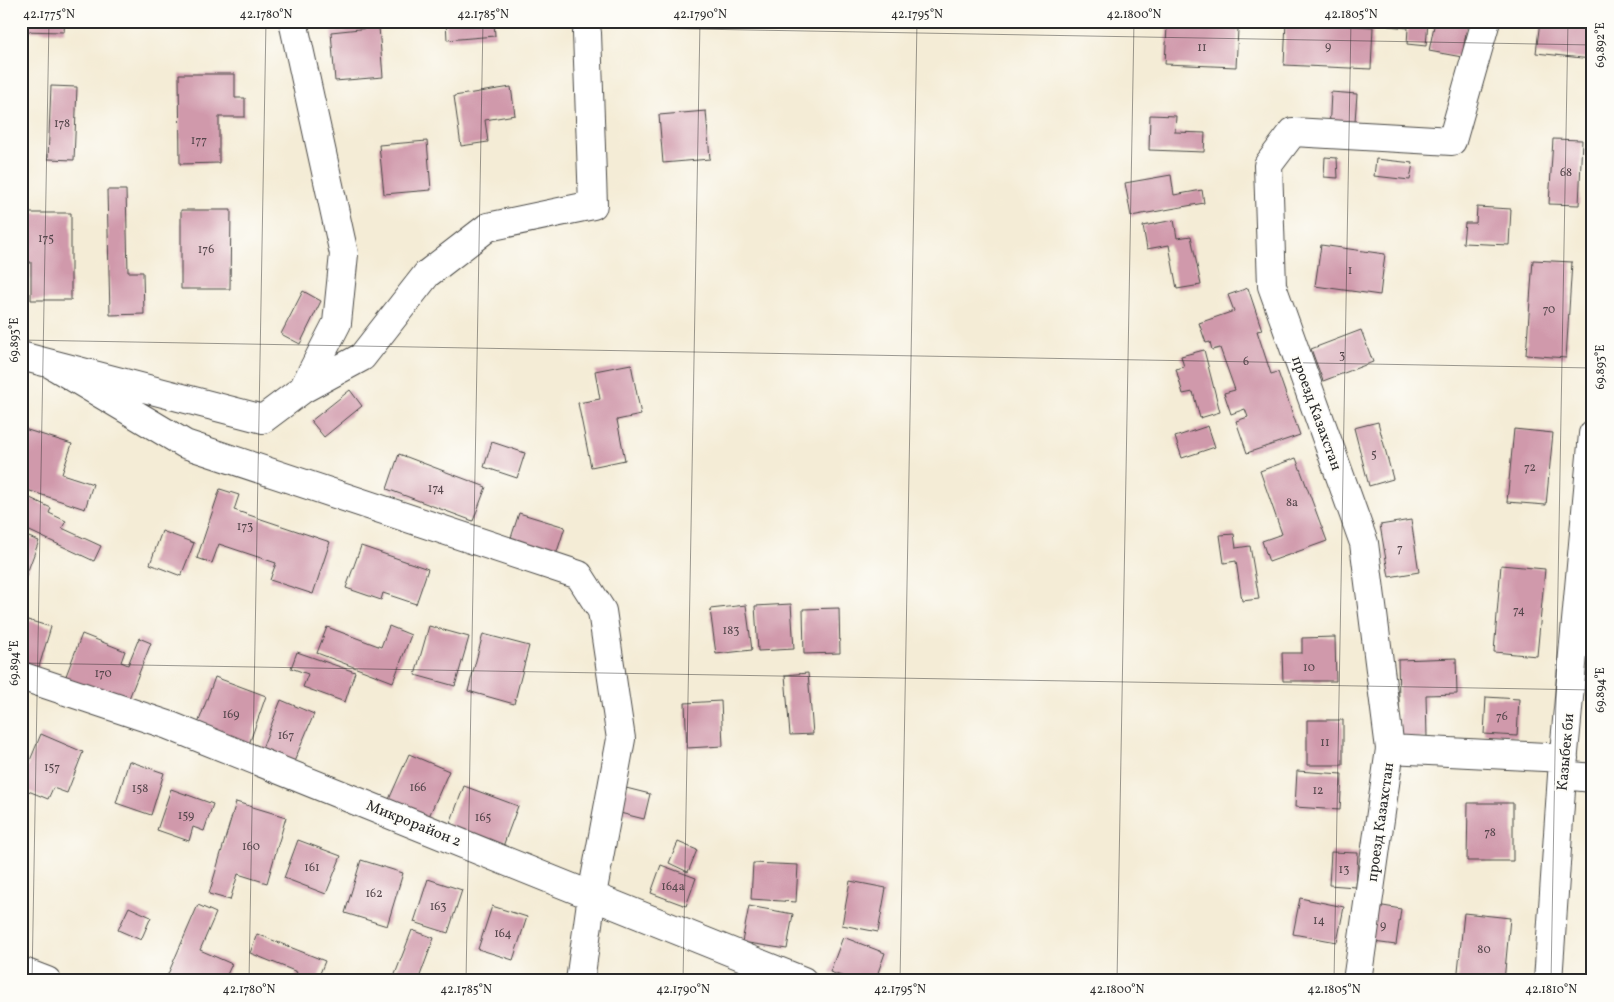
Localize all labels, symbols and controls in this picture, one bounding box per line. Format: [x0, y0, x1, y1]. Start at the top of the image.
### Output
text: 42.1775°N [23, 7, 75, 23]
text: 42.1780°N [239, 7, 293, 23]
text: 42.1785°N [457, 7, 509, 23]
text: 42.1790°N [673, 7, 727, 23]
text: 42.1795°N [891, 7, 943, 23]
text: 42.1800°N [1106, 7, 1162, 23]
text: 42.1805°N [1324, 7, 1378, 23]
text: 69.892°E [1593, 22, 1609, 68]
house number: 9 [1325, 39, 1331, 55]
house number: 11 [1197, 40, 1207, 56]
house number: 178 [54, 116, 70, 132]
house number: 177 [191, 133, 207, 149]
house number: 68 [1560, 165, 1572, 181]
house number: 175 [38, 231, 54, 247]
house number: 176 [198, 242, 214, 258]
house number: 1 [1348, 263, 1352, 279]
house number: 70 [1543, 302, 1555, 318]
text: 69.893°E [7, 317, 23, 363]
text: 69.893°E [1593, 344, 1609, 390]
house number: 3 [1339, 348, 1345, 364]
street label: проезд Казахстан [1285, 353, 1346, 474]
house number: 6 [1243, 354, 1249, 370]
house number: 5 [1371, 447, 1377, 463]
house number: 72 [1524, 460, 1536, 476]
house number: 174 [428, 481, 444, 497]
house number: 8а [1286, 495, 1298, 511]
house number: 173 [237, 519, 253, 535]
house number: 7 [1397, 541, 1403, 557]
house number: 74 [1513, 603, 1525, 619]
house number: 183 [723, 623, 739, 639]
text: 69.894°E [7, 640, 23, 686]
house number: 10 [1303, 660, 1315, 676]
house number: 170 [94, 666, 112, 682]
text: 69.894°E [1593, 667, 1609, 713]
house number: 169 [223, 707, 239, 723]
house number: 76 [1496, 709, 1508, 725]
street label: Казыбек би [1553, 712, 1580, 792]
house number: 167 [278, 728, 294, 744]
house number: 11 [1320, 735, 1330, 751]
house number: 157 [44, 760, 60, 776]
street label: проезд Казахстан [1363, 761, 1400, 883]
house number: 166 [410, 780, 426, 796]
house number: 158 [132, 781, 148, 797]
house number: 12 [1312, 783, 1324, 799]
street label: Микрорайон 2 [363, 796, 464, 853]
house number: 159 [178, 808, 194, 824]
house number: 165 [475, 810, 491, 826]
house number: 78 [1484, 825, 1496, 841]
house number: 160 [242, 839, 260, 855]
house number: 161 [304, 860, 320, 876]
house number: 13 [1339, 862, 1349, 878]
house number: 164а [661, 879, 685, 895]
house number: 162 [365, 886, 383, 902]
house number: 163 [430, 899, 446, 915]
house number: 14 [1313, 913, 1325, 929]
house number: 9 [1380, 918, 1386, 934]
house number: 164 [494, 926, 512, 942]
house number: 80 [1477, 942, 1491, 958]
text: 42.1780°N [222, 982, 276, 998]
text: 42.1785°N [440, 982, 492, 998]
text: 42.1790°N [656, 982, 710, 998]
text: 42.1795°N [874, 982, 926, 998]
text: 42.1800°N [1089, 982, 1145, 998]
text: 42.1805°N [1307, 982, 1361, 998]
text: 42.1810°N [1525, 982, 1577, 998]

